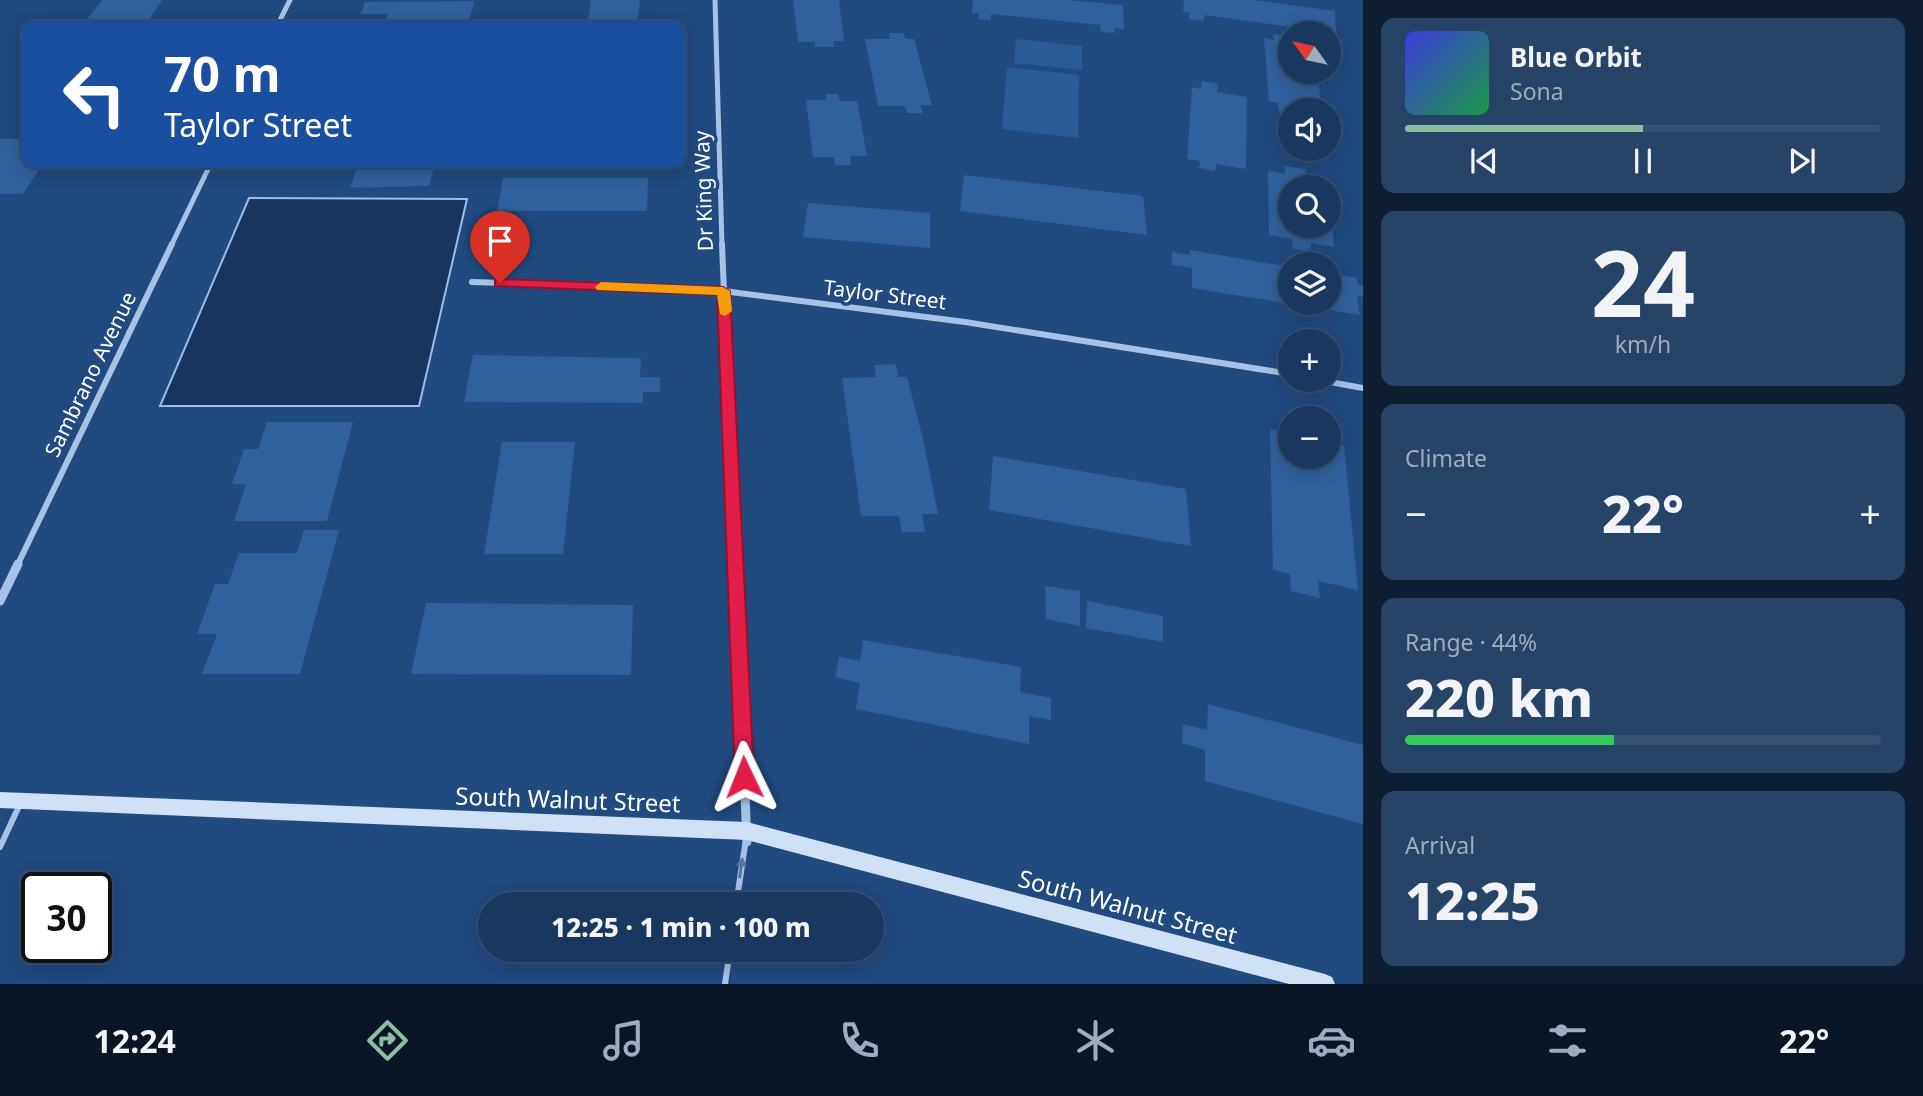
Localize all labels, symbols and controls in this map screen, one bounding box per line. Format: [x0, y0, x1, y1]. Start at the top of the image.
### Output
north arrow [1278, 21, 1340, 84]
map controls [1278, 21, 1341, 469]
text: Blue Orbit [1510, 39, 1642, 75]
text: 70 m [164, 40, 281, 106]
icon: left [49, 49, 140, 140]
text: Sona [1510, 75, 1564, 107]
button: sound [1278, 98, 1341, 161]
text: Taylor Street [164, 103, 352, 146]
street label: Dr King Way [687, 130, 719, 252]
icon: previous [1465, 142, 1503, 180]
icon: pause [1624, 142, 1662, 180]
icon: next [1783, 142, 1821, 180]
button: search [1278, 175, 1341, 238]
pin [470, 211, 530, 283]
text: 24 [1591, 220, 1695, 344]
icon: arrive [481, 222, 519, 260]
button: layers [1278, 252, 1341, 315]
street label: Taylor Street [822, 273, 948, 315]
street label: Sambrano Avenue [38, 287, 142, 461]
text: km/h [1615, 328, 1671, 360]
button: + [1278, 329, 1341, 392]
button: − [1278, 406, 1341, 469]
text: Climate [1405, 442, 1487, 474]
text: 22° [1602, 477, 1684, 548]
text: − [1405, 487, 1427, 539]
text: + [1859, 487, 1881, 539]
text: Range · 44% [1405, 626, 1537, 658]
text: 220 km [1405, 661, 1593, 732]
position arrow [707, 740, 781, 814]
street label: South Walnut Street [455, 779, 682, 819]
text: Arrival [1405, 829, 1475, 861]
one-way arrow [736, 857, 747, 879]
street label: South Walnut Street [1015, 861, 1241, 951]
text: 12:25 [1405, 864, 1540, 935]
speed limit sign: 30 [21, 872, 112, 963]
text: 12:25 · 1 min · 100 m [551, 909, 811, 945]
icon: directions [363, 1016, 412, 1065]
icon: music [599, 1016, 648, 1065]
icon: phone [835, 1016, 884, 1065]
icon: climate [1071, 1016, 1120, 1065]
icon: car [1307, 1016, 1356, 1065]
icon: filters [1543, 1016, 1592, 1065]
text: 12:24 [94, 1019, 176, 1062]
text: 22° [1779, 1019, 1829, 1062]

